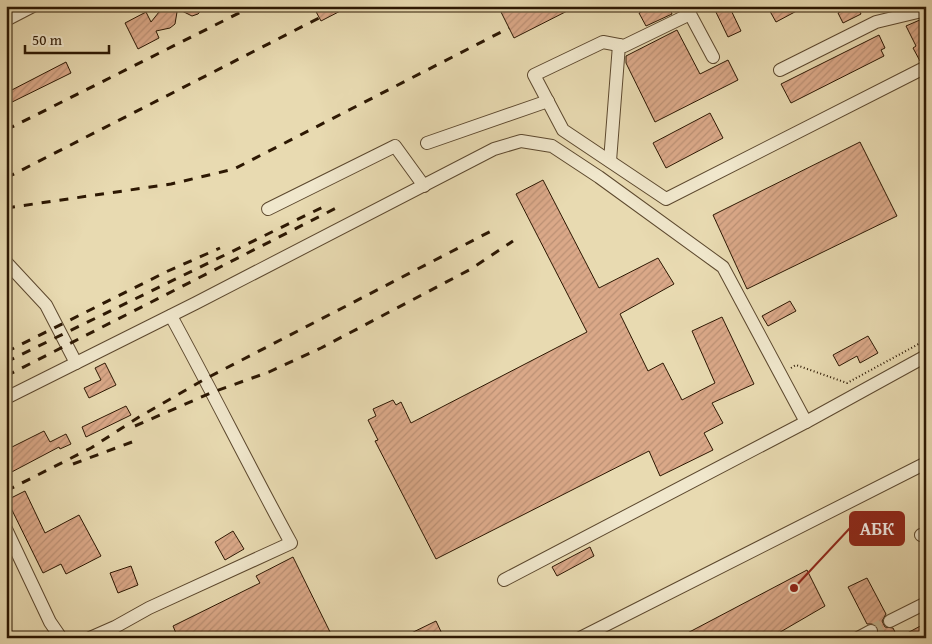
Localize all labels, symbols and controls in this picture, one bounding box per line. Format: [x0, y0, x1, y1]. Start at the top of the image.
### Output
scale bar [25, 22, 109, 54]
text: 50 m [32, 29, 63, 50]
callout: АБК [850, 512, 904, 545]
text: АБК [860, 515, 894, 542]

